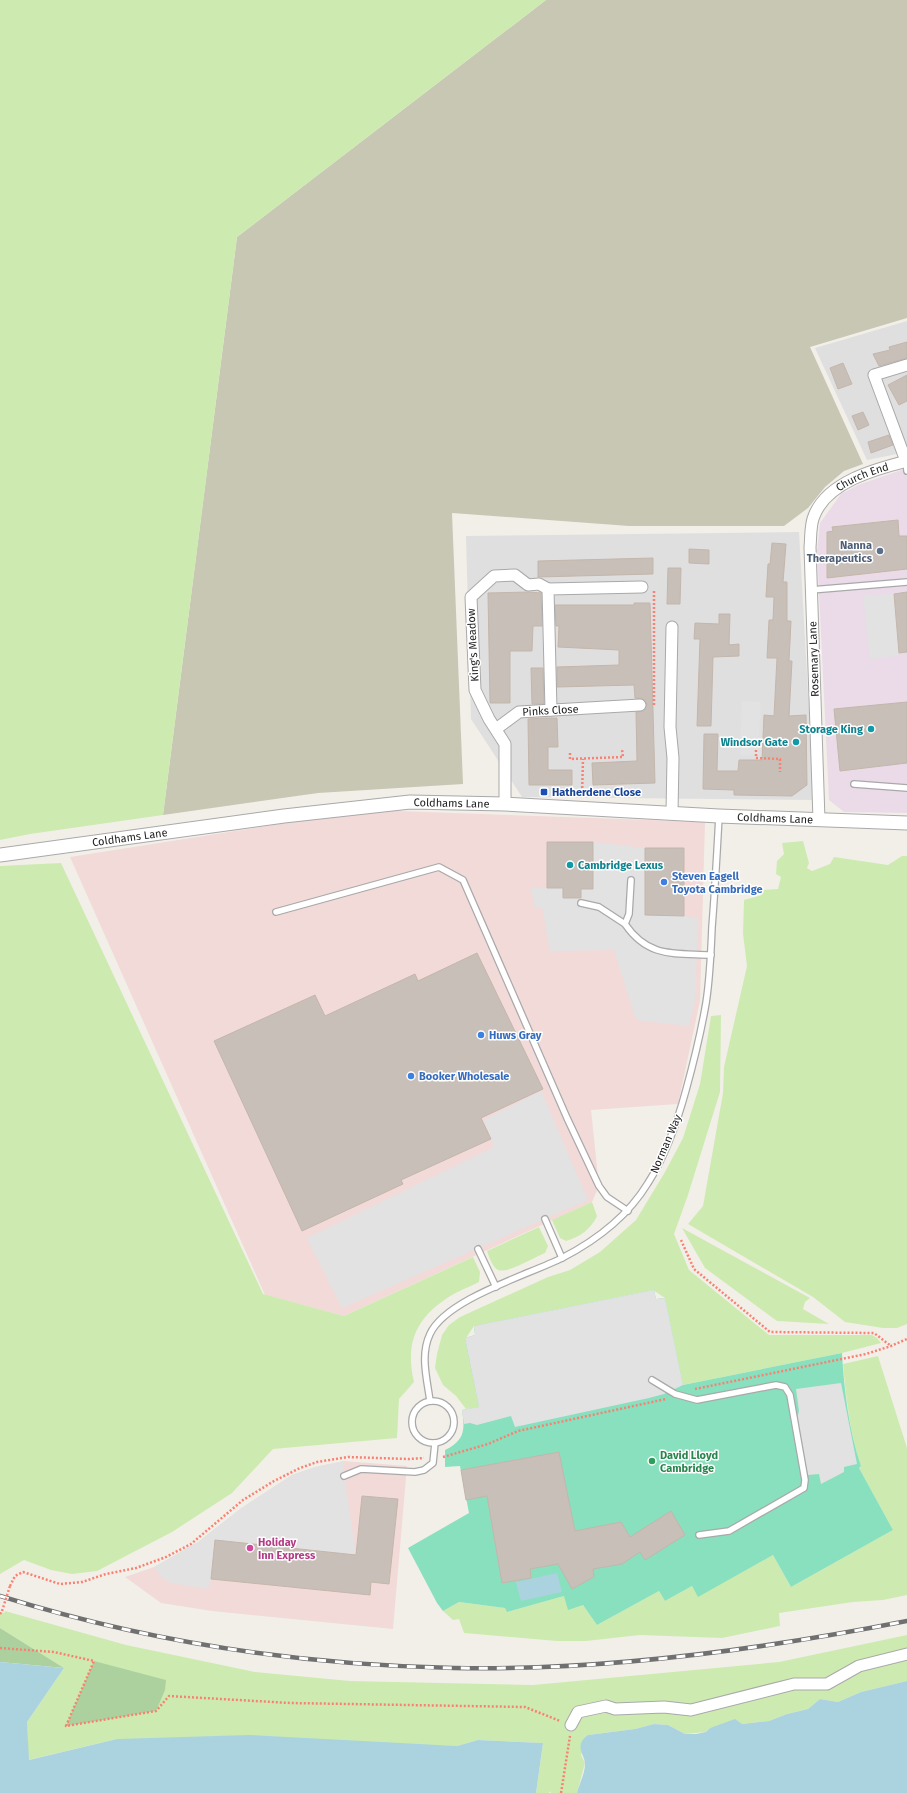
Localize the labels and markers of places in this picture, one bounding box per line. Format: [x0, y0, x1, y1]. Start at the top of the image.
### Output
place label: Nanna Therapeutics [807, 539, 873, 565]
marker: Nanna Therapeutics [875, 546, 885, 556]
place label: Storage King [799, 723, 864, 736]
marker: Storage King [866, 724, 876, 734]
place label: Windsor Gate [721, 736, 788, 749]
marker: Windsor Gate [791, 737, 801, 747]
place label: Hatherdene Close [552, 786, 641, 799]
marker: Hatherdene Close [539, 787, 549, 797]
place label: Cambridge Lexus [578, 859, 664, 872]
marker: Cambridge Lexus [565, 860, 575, 870]
place label: Steven Eagell Toyota Cambridge [672, 870, 763, 896]
marker: Steven Eagell Toyota Cambridge [659, 877, 669, 887]
place label: Huws Gray [489, 1029, 542, 1042]
marker: Huws Gray [476, 1030, 486, 1040]
place label: Booker Wholesale [419, 1070, 509, 1083]
marker: Booker Wholesale [406, 1071, 416, 1081]
place label: David Lloyd Cambridge [660, 1449, 718, 1475]
marker: David Lloyd Cambridge [647, 1456, 657, 1466]
place label: Holiday Inn Express [258, 1536, 316, 1562]
marker: Holiday Inn Express [245, 1543, 255, 1553]

